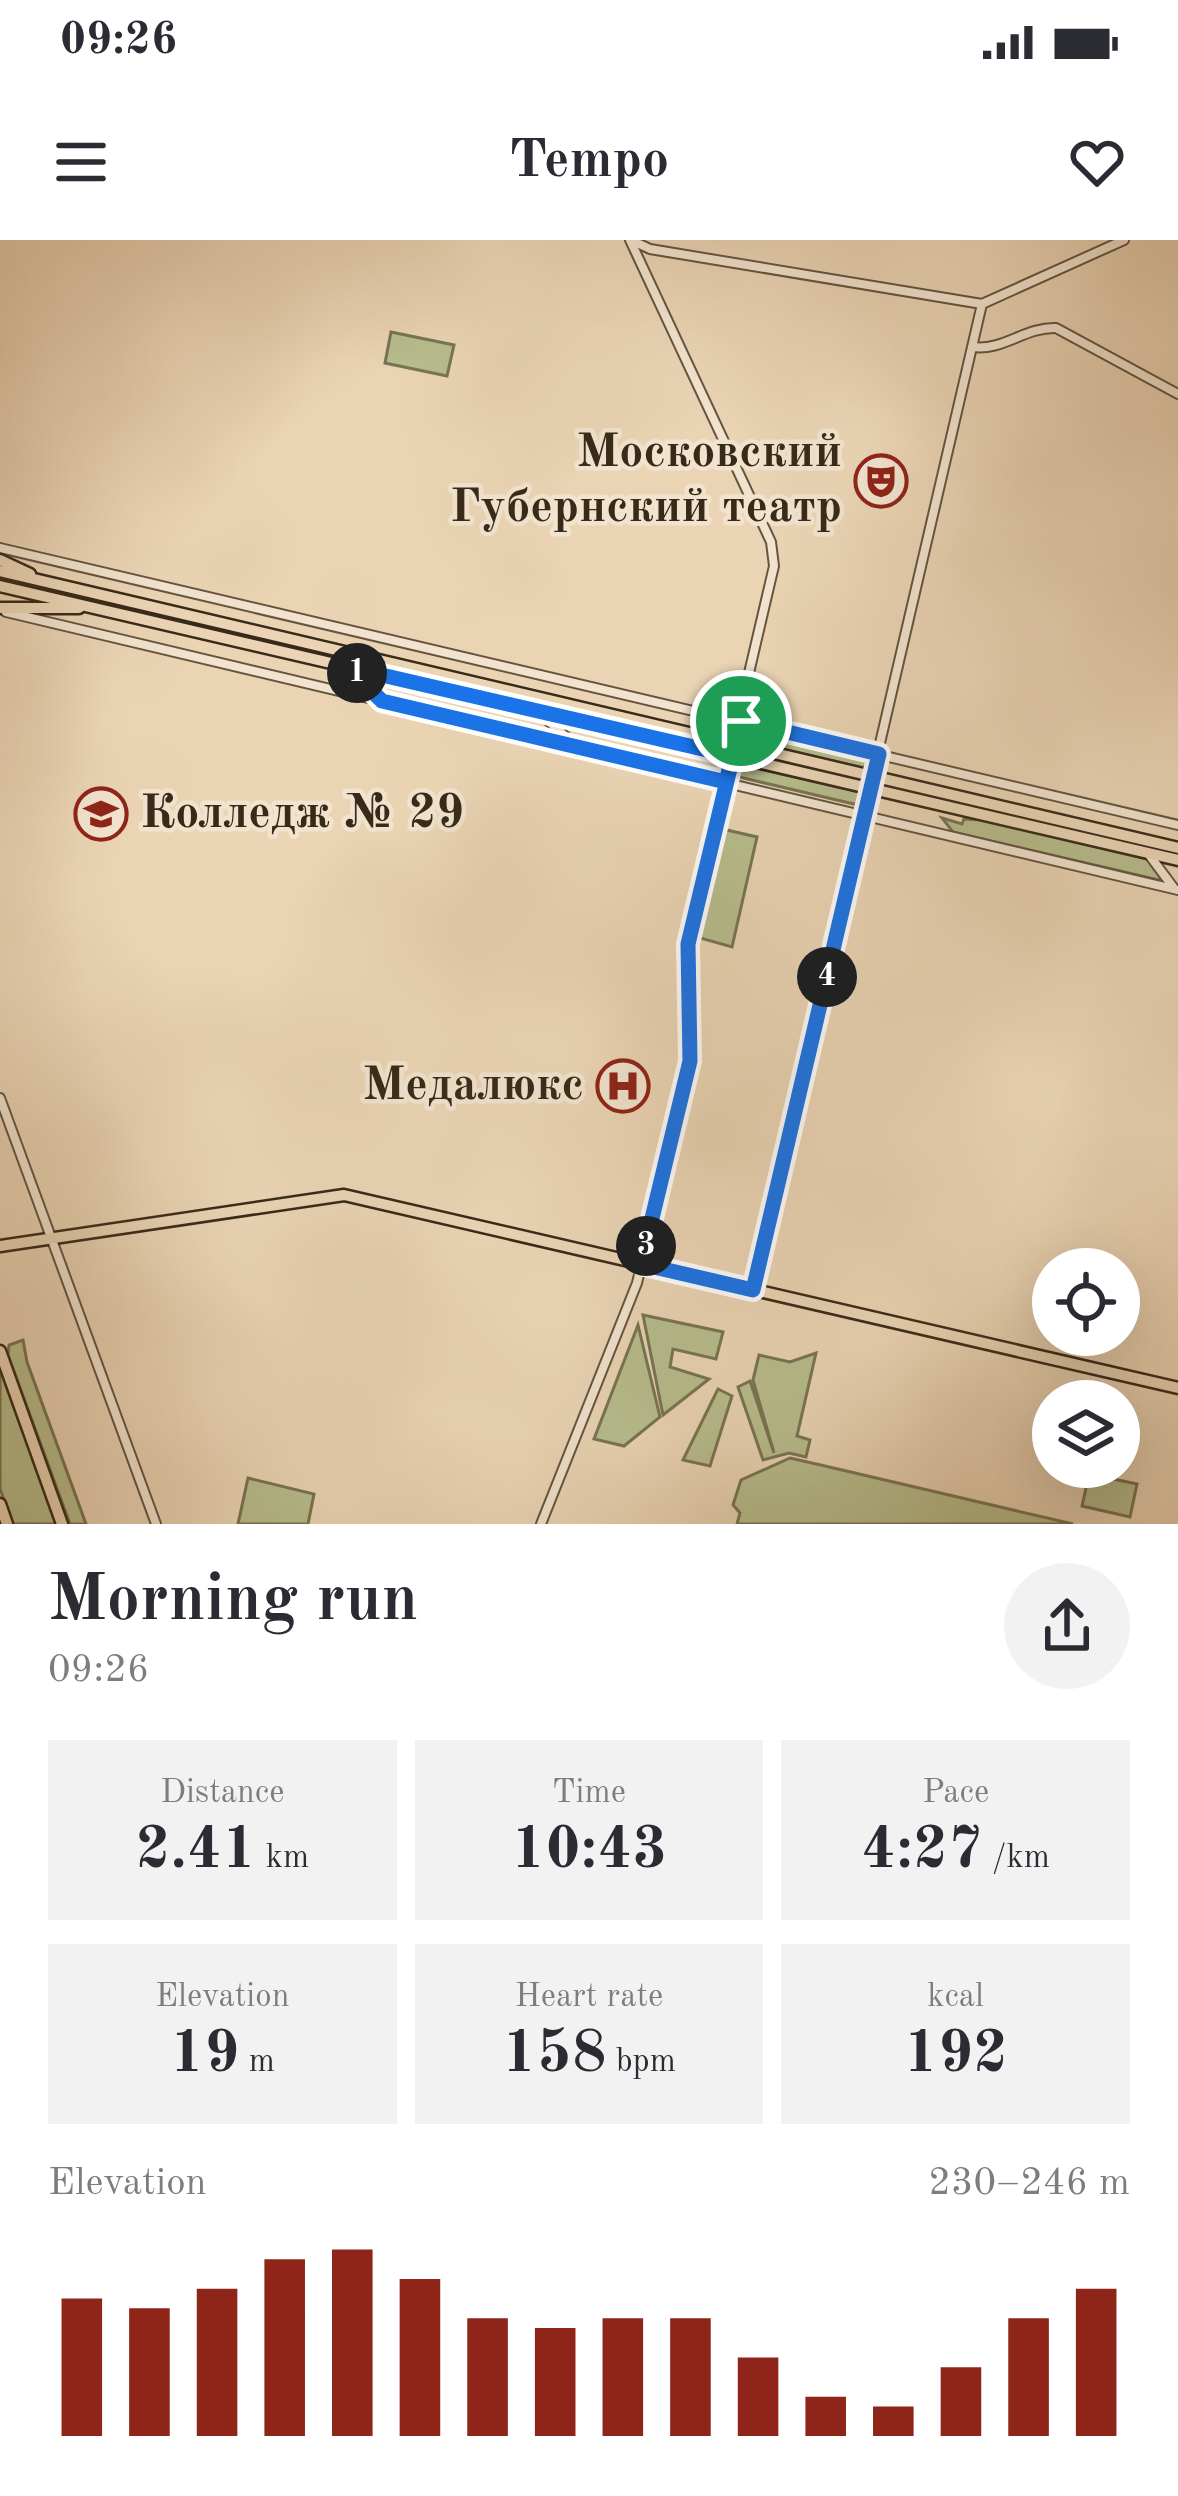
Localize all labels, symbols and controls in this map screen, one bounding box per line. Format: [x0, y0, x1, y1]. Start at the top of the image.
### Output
text: 09:26 [60, 19, 177, 64]
icon: menu [48, 129, 114, 195]
icon: heart [1064, 129, 1130, 195]
text: Tempo [509, 135, 669, 189]
place label: Московский Губернский театр [450, 429, 842, 532]
theatre icon: Московский Губернский театр [853, 453, 909, 509]
pin: 1 [327, 643, 387, 703]
text: 1 [347, 656, 367, 689]
pin [690, 670, 792, 772]
icon: arrive [708, 688, 774, 754]
school or university icon: Колледж № 29 [73, 786, 129, 842]
place label: Колледж № 29 [140, 790, 464, 838]
pin: 4 [797, 947, 857, 1007]
text: 4 [817, 960, 837, 993]
hospital icon: Медалюкс [595, 1058, 651, 1114]
place label: Медалюкс [363, 1062, 584, 1110]
pin: 3 [616, 1216, 676, 1276]
text: 3 [636, 1229, 656, 1262]
map controls [1032, 1248, 1140, 1488]
button: locate [1032, 1248, 1140, 1356]
button: layers [1032, 1380, 1140, 1488]
button: share [1004, 1563, 1130, 1689]
text: Morning run [48, 1569, 418, 1635]
text: 09:26 [48, 1651, 149, 1690]
text: Distance [160, 1777, 284, 1810]
text: Time [552, 1777, 626, 1810]
text: Pace [922, 1777, 989, 1810]
text: 2.41 [135, 1821, 257, 1881]
text: 10:43 [511, 1821, 667, 1881]
text: 4:27 [861, 1821, 983, 1881]
text: km [257, 1842, 309, 1875]
text: /km [983, 1842, 1050, 1875]
text: Elevation [155, 1981, 289, 2014]
text: Heart rate [515, 1981, 663, 2014]
text: kcal [927, 1981, 984, 2014]
text: 19 [170, 2025, 239, 2085]
text: 158 [502, 2025, 606, 2085]
text: 192 [903, 2025, 1008, 2085]
text: m [239, 2046, 275, 2079]
text: bpm [606, 2046, 676, 2079]
text: Elevation [48, 2164, 207, 2203]
text: 230–246 m [928, 2164, 1130, 2203]

